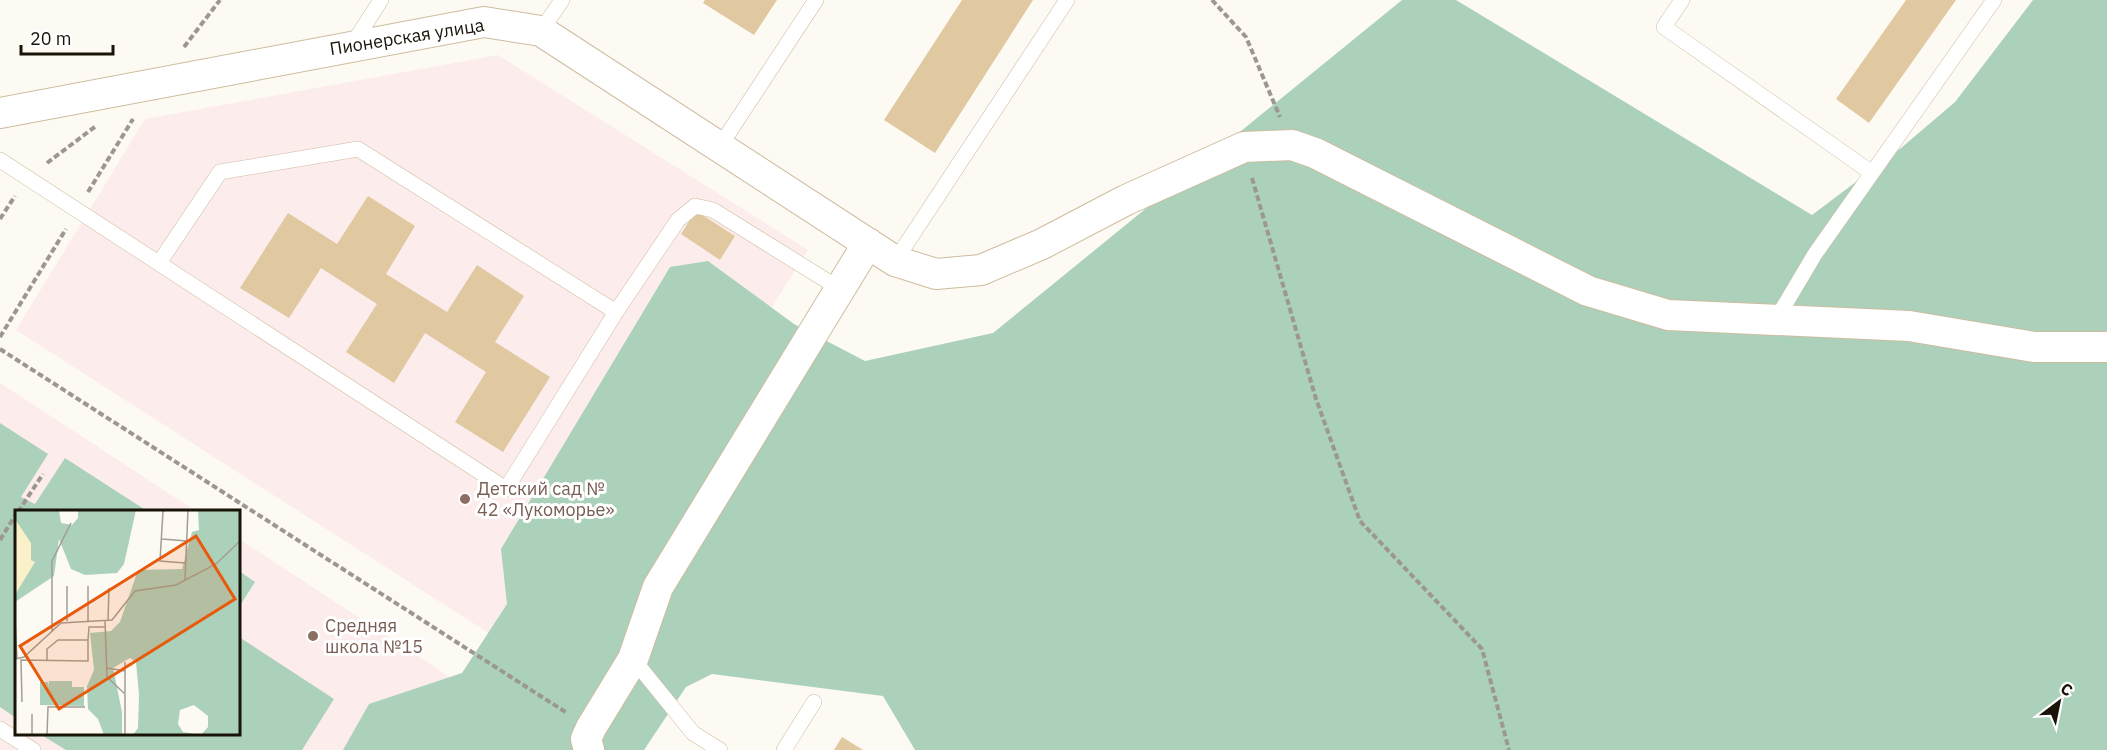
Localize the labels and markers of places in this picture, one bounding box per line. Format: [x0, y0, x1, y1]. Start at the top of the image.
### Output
place label: Детский сад № 42 «Лукоморье» [477, 477, 615, 521]
marker: Детский сад № 42 «Лукоморье» [458, 492, 472, 506]
place label: Средняя школа №15 [325, 614, 423, 658]
marker: Средняя школа №15 [306, 629, 320, 643]

